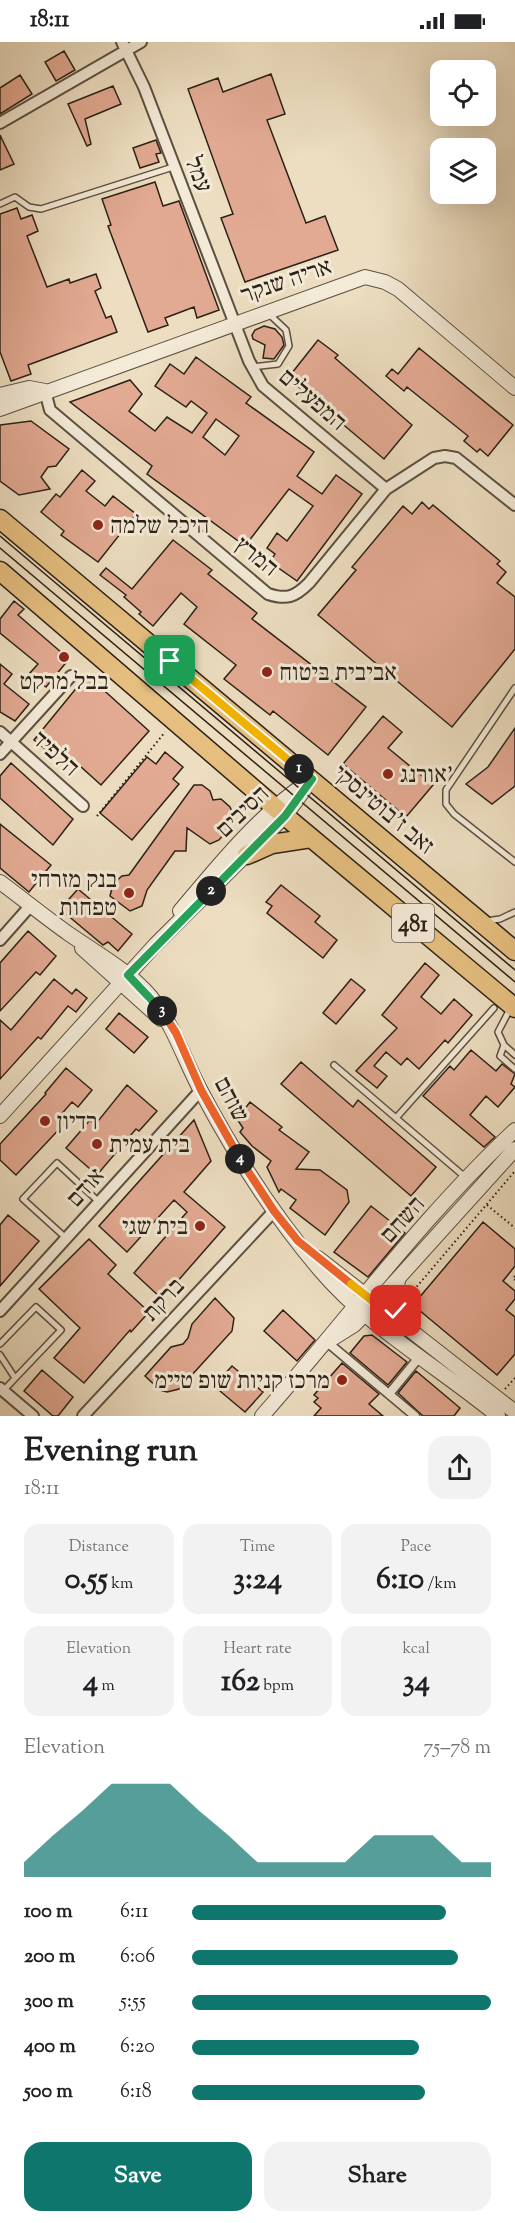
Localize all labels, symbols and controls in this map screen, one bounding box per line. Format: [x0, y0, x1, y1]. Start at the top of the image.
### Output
text: 18:11 [30, 5, 69, 37]
map controls [430, 60, 496, 204]
button: locate [430, 60, 496, 126]
button: layers [430, 138, 496, 204]
street label: עמל [175, 152, 219, 198]
street label: אריה שנקר [237, 250, 337, 313]
street label: המפעלים [270, 361, 353, 440]
place label: היכל שלמה [110, 510, 209, 544]
marker: היכל שלמה [91, 518, 105, 532]
street label: המרץ [227, 529, 285, 586]
pin [144, 635, 195, 686]
icon: arrive [153, 644, 186, 677]
marker: בבל מרקט [57, 650, 71, 664]
place label: אביבית ביטוח [279, 657, 397, 691]
marker: אביבית ביטוח [260, 665, 274, 679]
place label: בבל מרקט [19, 666, 109, 700]
street label: הלפיד [23, 724, 86, 785]
pin: 1 [284, 754, 314, 784]
text: 1 [296, 757, 302, 780]
street label: זאב ז'בוטינסקי [324, 758, 441, 863]
place label: אורנג' [400, 759, 453, 793]
marker: אורנג' [381, 767, 395, 781]
street label: הסיבים [209, 779, 278, 846]
place label: בנק מזרחי טפחות [31, 864, 117, 926]
pin: 2 [196, 876, 226, 906]
text: 2 [207, 879, 215, 902]
marker: בנק מזרחי טפחות [122, 886, 136, 900]
road number: 481 [392, 904, 434, 942]
pin: 3 [147, 996, 177, 1026]
text: 3 [159, 999, 165, 1022]
street label: שוהם [204, 1071, 256, 1129]
place label: רדיון [57, 1106, 98, 1140]
marker: רדיון [38, 1114, 52, 1128]
place label: בית עמית [109, 1129, 190, 1163]
marker: בית עמית [90, 1137, 104, 1151]
pin: 4 [225, 1144, 255, 1174]
text: 4 [236, 1147, 244, 1170]
street label: אודם [59, 1161, 114, 1216]
street label: השחם [373, 1189, 434, 1252]
place label: בית שגי [122, 1211, 188, 1245]
marker: בית שגי [193, 1219, 207, 1233]
street label: ברקת [135, 1271, 193, 1330]
pin [370, 1285, 421, 1336]
icon: check [379, 1294, 412, 1327]
place label: מרכז קניות שופ טיימ [154, 1365, 330, 1399]
marker: מרכז קניות שופ טיימ [335, 1373, 349, 1387]
text: Evening run [24, 1428, 198, 1476]
button: share [428, 1436, 491, 1499]
text: 18:11 [24, 1475, 60, 1504]
text: Distance [69, 1536, 129, 1559]
text: Time [240, 1536, 275, 1559]
text: Pace [401, 1536, 431, 1559]
text: 0.55 [64, 1559, 108, 1602]
text: 3:24 [233, 1559, 282, 1602]
text: 6:10 [376, 1559, 424, 1602]
text: km [108, 1573, 133, 1596]
text: /km [424, 1573, 456, 1596]
text: Elevation [66, 1638, 131, 1661]
text: Heart rate [223, 1638, 292, 1661]
text: kcal [402, 1638, 430, 1661]
text: 4 [83, 1661, 98, 1704]
text: 162 [221, 1661, 260, 1704]
text: 34 [403, 1661, 430, 1704]
text: m [98, 1675, 115, 1698]
text: bpm [260, 1675, 294, 1698]
text: Elevation [24, 1734, 105, 1763]
text: 75–78 m [423, 1734, 491, 1763]
text: 100 m [24, 1898, 73, 1927]
text: 6:11 [120, 1898, 149, 1927]
text: 200 m [24, 1943, 75, 1972]
text: 6:06 [120, 1943, 155, 1972]
text: 300 m [24, 1988, 74, 2017]
text: 5:55 [120, 1988, 146, 2017]
text: 400 m [24, 2033, 76, 2062]
text: 6:20 [120, 2033, 155, 2062]
text: 500 m [24, 2078, 73, 2107]
text: 6:18 [120, 2078, 152, 2107]
button: Save [24, 2142, 252, 2211]
button: Share [264, 2142, 491, 2211]

